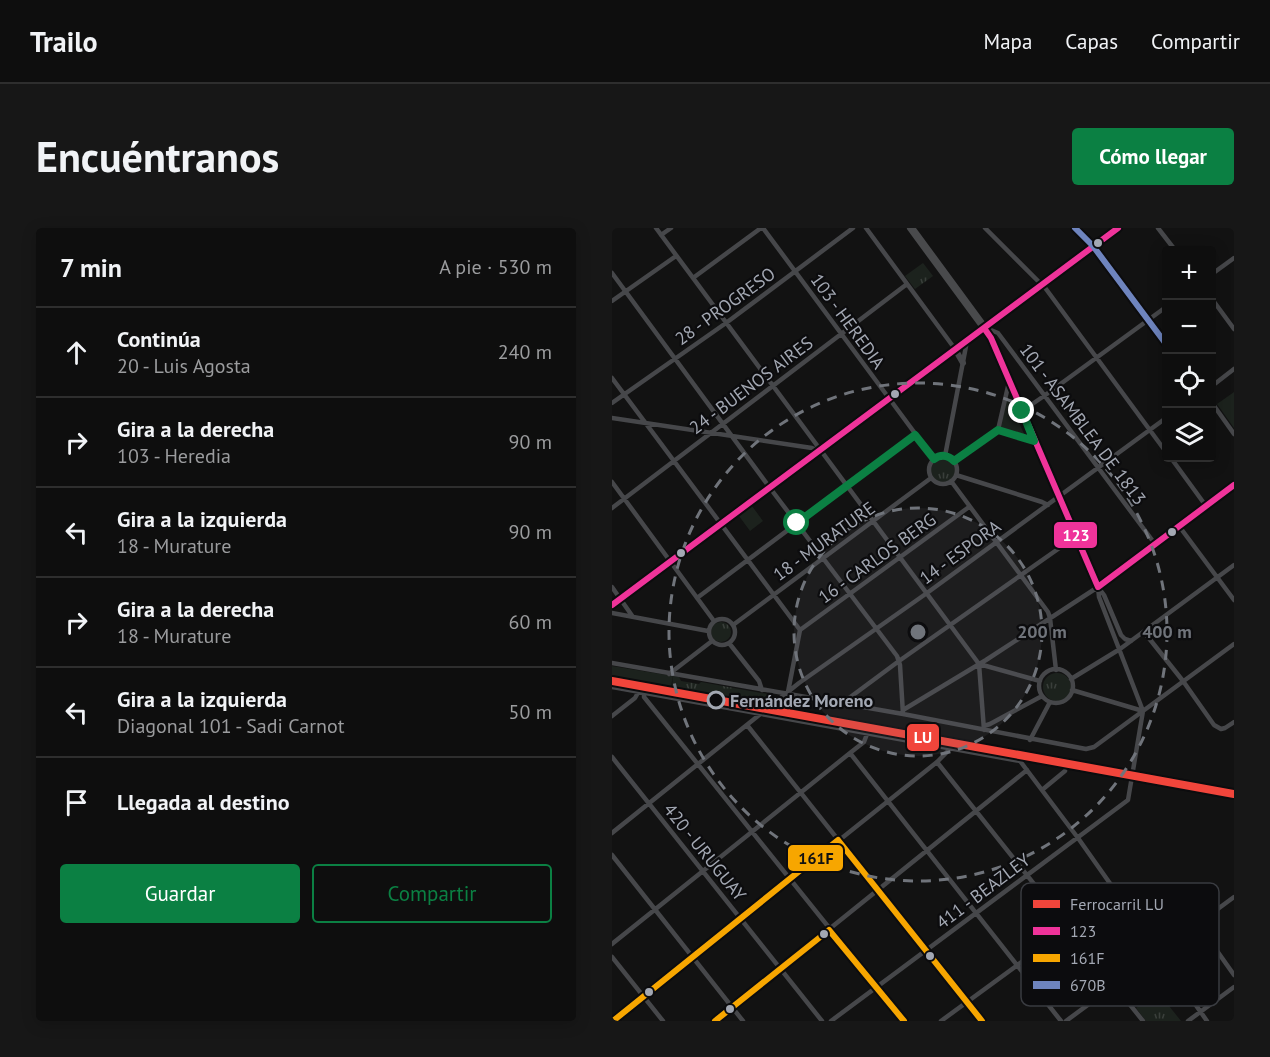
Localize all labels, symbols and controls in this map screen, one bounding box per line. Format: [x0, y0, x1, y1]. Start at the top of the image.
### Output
text: Trailo [30, 23, 97, 60]
text: Mapa [984, 28, 1032, 55]
text: Capas [1065, 28, 1118, 55]
text: Compartir [1151, 28, 1240, 55]
button: Cómo llegar [1072, 128, 1234, 185]
text: Encuéntranos [36, 129, 279, 184]
unlabelled marker [1092, 237, 1104, 249]
map controls [1162, 246, 1216, 462]
button: + [1162, 246, 1216, 300]
text: 7 min [60, 251, 122, 284]
text: A pie · 530 m [439, 254, 552, 280]
street label: 28 - PROGRESO [670, 262, 780, 350]
street label: 103 - HEREDIA [806, 269, 891, 374]
button: − [1162, 300, 1216, 354]
text: Continúa [117, 325, 201, 353]
street label: 24 - BUENOS AIRES [685, 331, 817, 439]
icon: ahead [60, 336, 93, 369]
text: 240 m [498, 339, 552, 365]
street label: 101 - ASAMBLEA DE 1813 [1015, 339, 1151, 509]
text: 20 - Luis Agosta [117, 353, 251, 379]
button: locate [1162, 354, 1216, 408]
unlabelled marker [889, 388, 901, 400]
route end [1008, 397, 1034, 423]
button: layers [1162, 408, 1216, 462]
text: Gira a la derecha [117, 415, 274, 443]
icon: right [60, 426, 93, 459]
text: 90 m [509, 429, 552, 455]
text: 103 - Heredia [117, 443, 231, 469]
street label: 18 - MURATURE [769, 496, 879, 586]
text: Gira a la izquierda [117, 505, 287, 533]
street label: 16 - CARLOS BERG [814, 508, 940, 608]
route start [783, 509, 809, 535]
street label: 14 - ESPORA [915, 515, 1006, 589]
icon: left [60, 516, 93, 549]
text: 90 m [509, 519, 552, 545]
line badge: 123 [1053, 521, 1098, 549]
text: 123 [1062, 525, 1090, 545]
unlabelled marker [1166, 526, 1178, 538]
text: 18 - Murature [117, 533, 231, 559]
unlabelled marker [675, 547, 687, 559]
text: Gira a la derecha [117, 595, 274, 623]
icon: right [60, 606, 93, 639]
text: 60 m [509, 609, 552, 635]
text: 200 m [1017, 620, 1067, 643]
text: 400 m [1142, 620, 1192, 643]
centre of rings [908, 622, 928, 642]
text: 18 - Murature [117, 623, 231, 649]
text: Gira a la izquierda [117, 685, 287, 713]
place label: Fernández Moreno [730, 689, 874, 712]
marker: Fernández Moreno [707, 691, 725, 709]
icon: left [60, 696, 93, 729]
text: 50 m [509, 699, 552, 725]
text: Diagonal 101 - Sadi Carnot [117, 713, 344, 739]
line badge: LU [906, 723, 940, 752]
text: LU [914, 727, 932, 747]
icon: arrive [60, 786, 93, 819]
text: Llegada al destino [117, 788, 290, 816]
street label: 420 - URUGUAY [659, 799, 751, 905]
line badge: 161F [787, 844, 844, 872]
text: 161F [798, 848, 834, 868]
street label: 411 - BEAZLEY [931, 848, 1035, 934]
button: Guardar [60, 864, 300, 923]
button: Compartir [312, 864, 552, 923]
legend [1021, 883, 1219, 1006]
text: Ferrocarril LU [1070, 894, 1164, 914]
text: 123 [1070, 921, 1096, 941]
unlabelled marker [818, 928, 830, 940]
text: 161F [1070, 948, 1104, 968]
unlabelled marker [924, 950, 936, 962]
text: 670B [1070, 975, 1106, 995]
unlabelled marker [643, 986, 655, 998]
unlabelled marker [724, 1003, 736, 1015]

